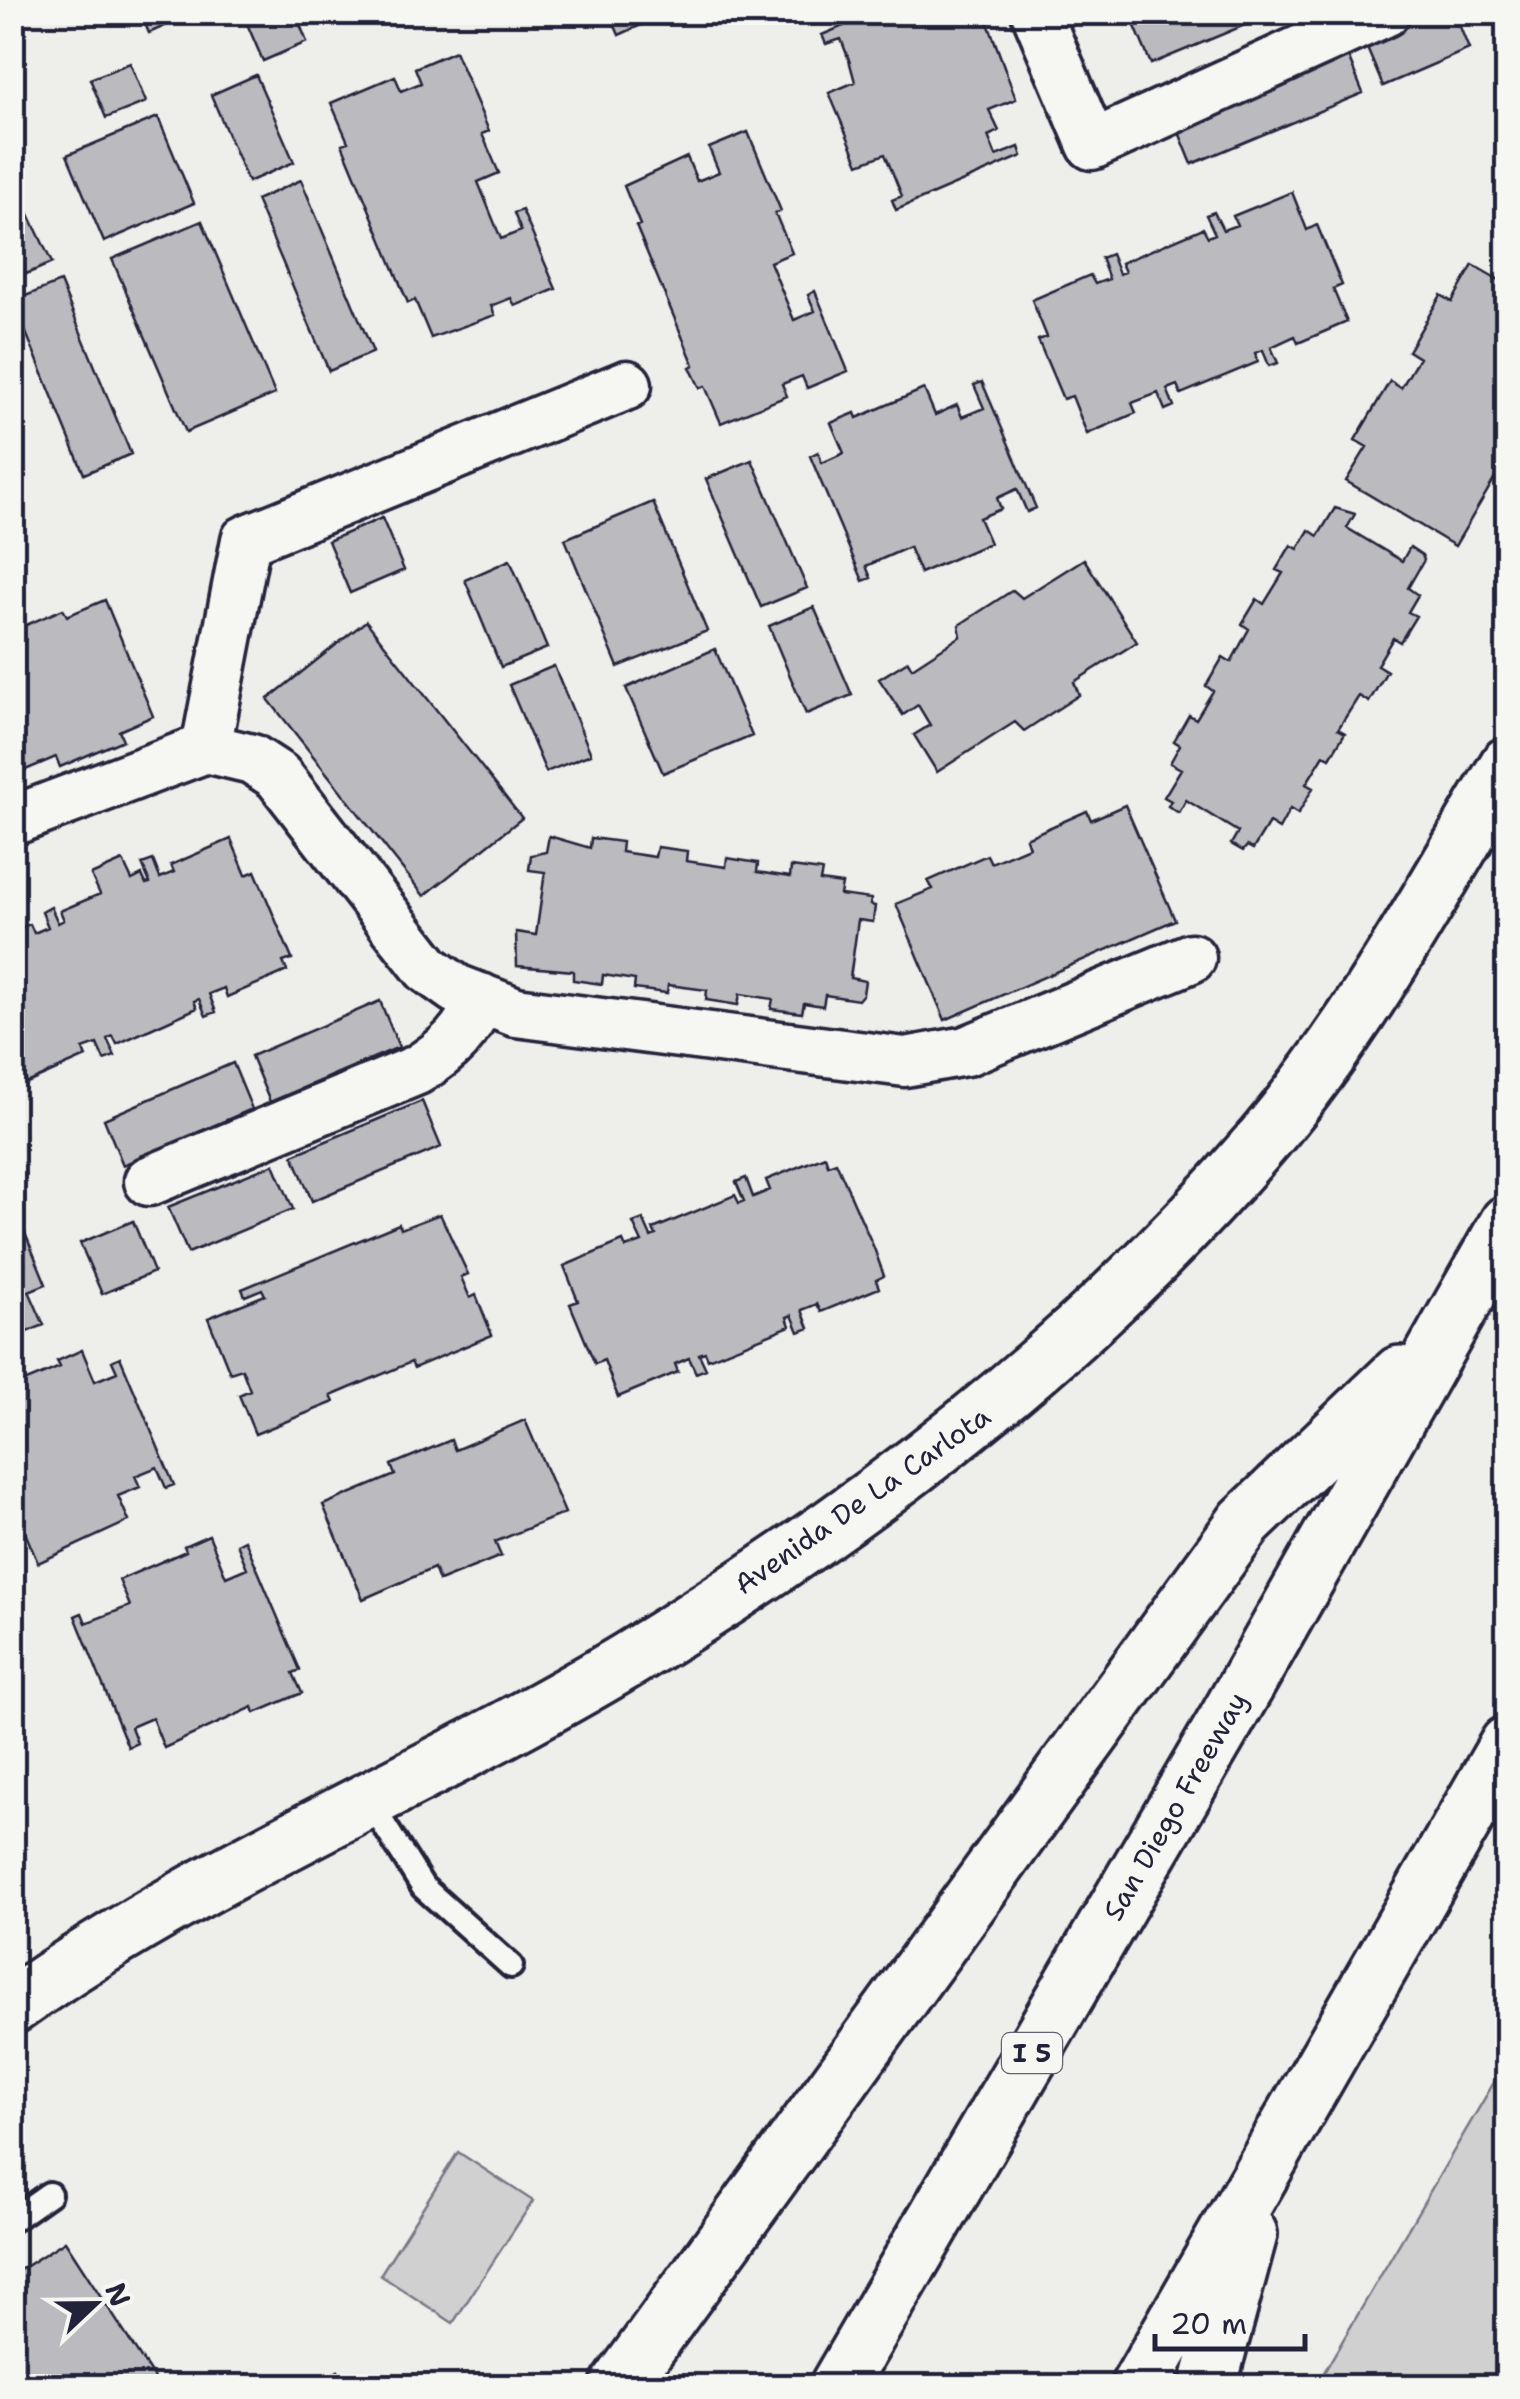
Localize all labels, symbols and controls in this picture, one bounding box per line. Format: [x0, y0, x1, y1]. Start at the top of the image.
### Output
street label: Avenida De La Carlota [726, 1397, 998, 1603]
street label: San Diego Freeway [1094, 1685, 1256, 1927]
road number: I 5 [1002, 2033, 1062, 2073]
north arrow [45, 2254, 145, 2354]
text: N [96, 2277, 140, 2312]
scale bar [1155, 2289, 1305, 2351]
text: 20 m [1170, 2303, 1247, 2344]

